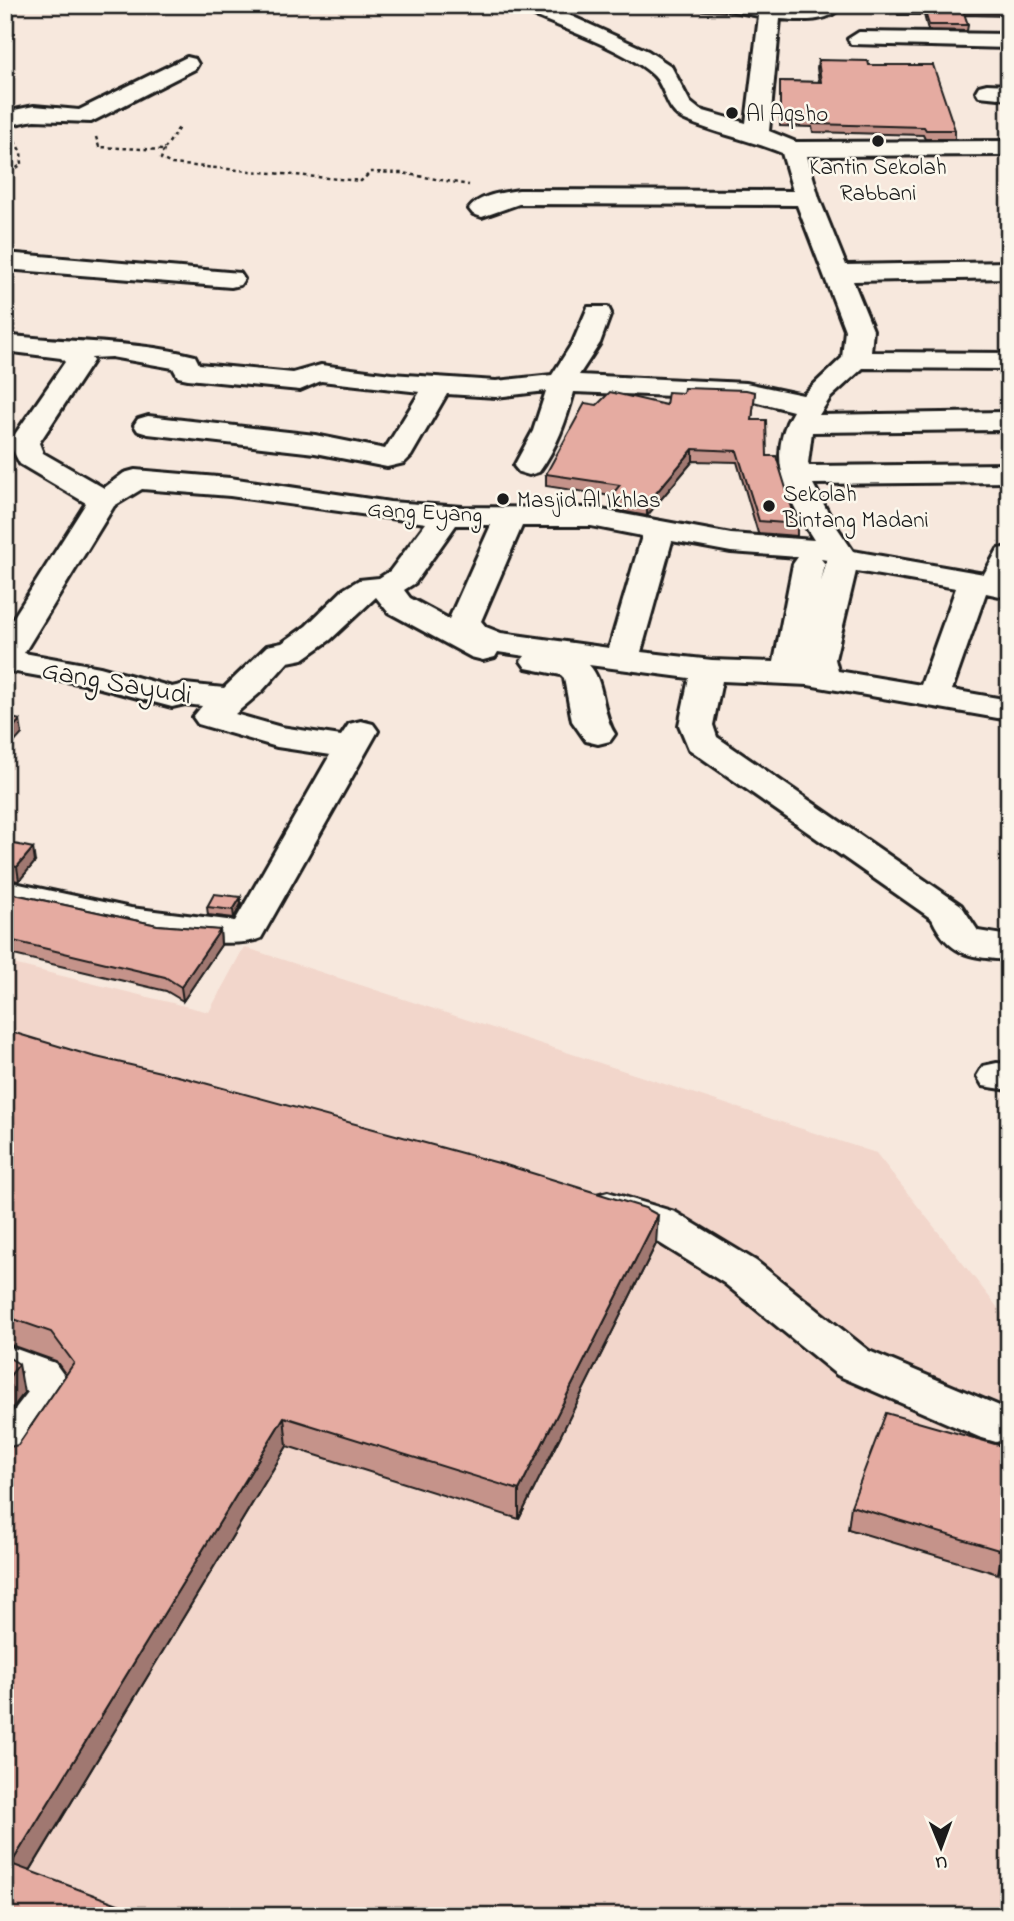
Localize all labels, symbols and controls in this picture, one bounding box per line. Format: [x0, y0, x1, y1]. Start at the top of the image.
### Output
place label: Al Aqsho [746, 99, 828, 132]
marker: Al Aqsho [724, 105, 740, 121]
marker: Kantin Sekolah Rabbani [870, 133, 886, 149]
place label: Kantin Sekolah Rabbani [809, 152, 947, 211]
place label: Sekolah Bintang Madani [782, 479, 929, 539]
place label: Masjid Al Ikhlas [517, 485, 661, 518]
marker: Masjid Al Ikhlas [495, 491, 511, 507]
street label: Gang Eyang [366, 494, 483, 535]
marker: Sekolah Bintang Madani [761, 498, 777, 514]
street label: Gang Sayudi [38, 651, 195, 718]
north arrow [906, 1812, 976, 1882]
text: U [935, 1848, 947, 1875]

